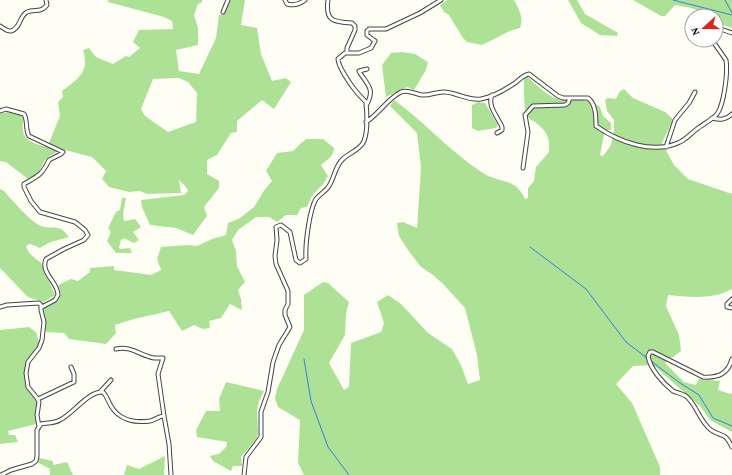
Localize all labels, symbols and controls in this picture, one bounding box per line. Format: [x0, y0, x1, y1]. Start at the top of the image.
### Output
north arrow [684, 8, 724, 48]
text: N [688, 25, 702, 37]

